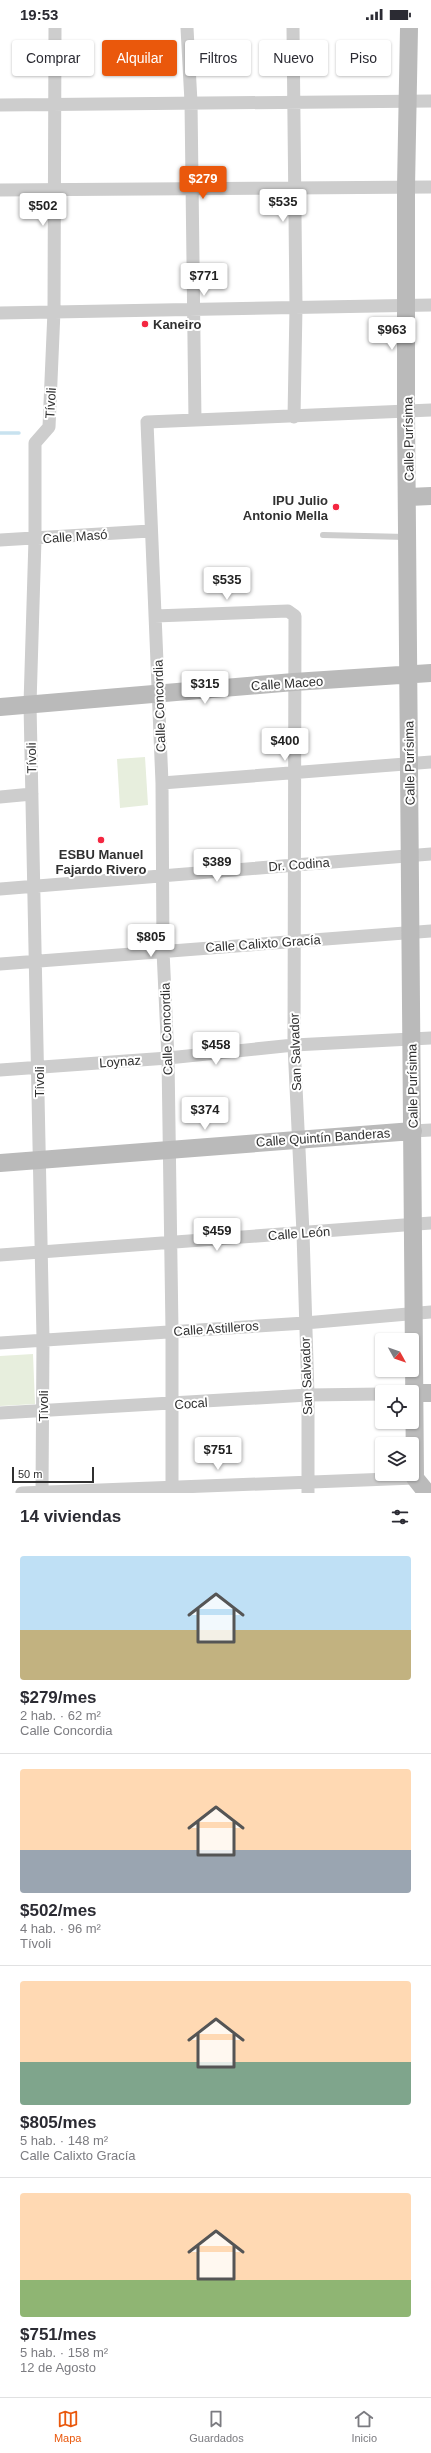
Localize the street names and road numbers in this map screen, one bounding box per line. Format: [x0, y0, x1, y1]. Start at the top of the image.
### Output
street label: Tívoli [42, 387, 59, 419]
street label: Calle Purísima [400, 396, 417, 481]
street label: Calle Masó [42, 527, 108, 546]
street label: Calle Concordia [150, 659, 169, 752]
street label: Calle Maceo [250, 673, 324, 694]
street label: Calle Purísima [401, 720, 418, 805]
street label: Tívoli [24, 742, 39, 774]
street label: Dr. Codina [268, 855, 331, 874]
street label: Calle Calixto Gracía [205, 932, 322, 955]
street label: Calle Concordia [157, 982, 176, 1075]
street label: San Salvador [287, 1012, 304, 1091]
street label: Calle Purísima [404, 1043, 421, 1128]
street label: Loynaz [99, 1053, 141, 1070]
street label: Tívoli [32, 1066, 47, 1098]
street label: Calle Quintín Banderas [255, 1125, 391, 1150]
street label: Calle León [268, 1224, 331, 1243]
street label: Calle Astilleros [173, 1318, 260, 1339]
street label: San Salvador [298, 1336, 315, 1415]
street label: Tívoli [36, 1390, 51, 1422]
street label: Cocal [174, 1395, 208, 1412]

